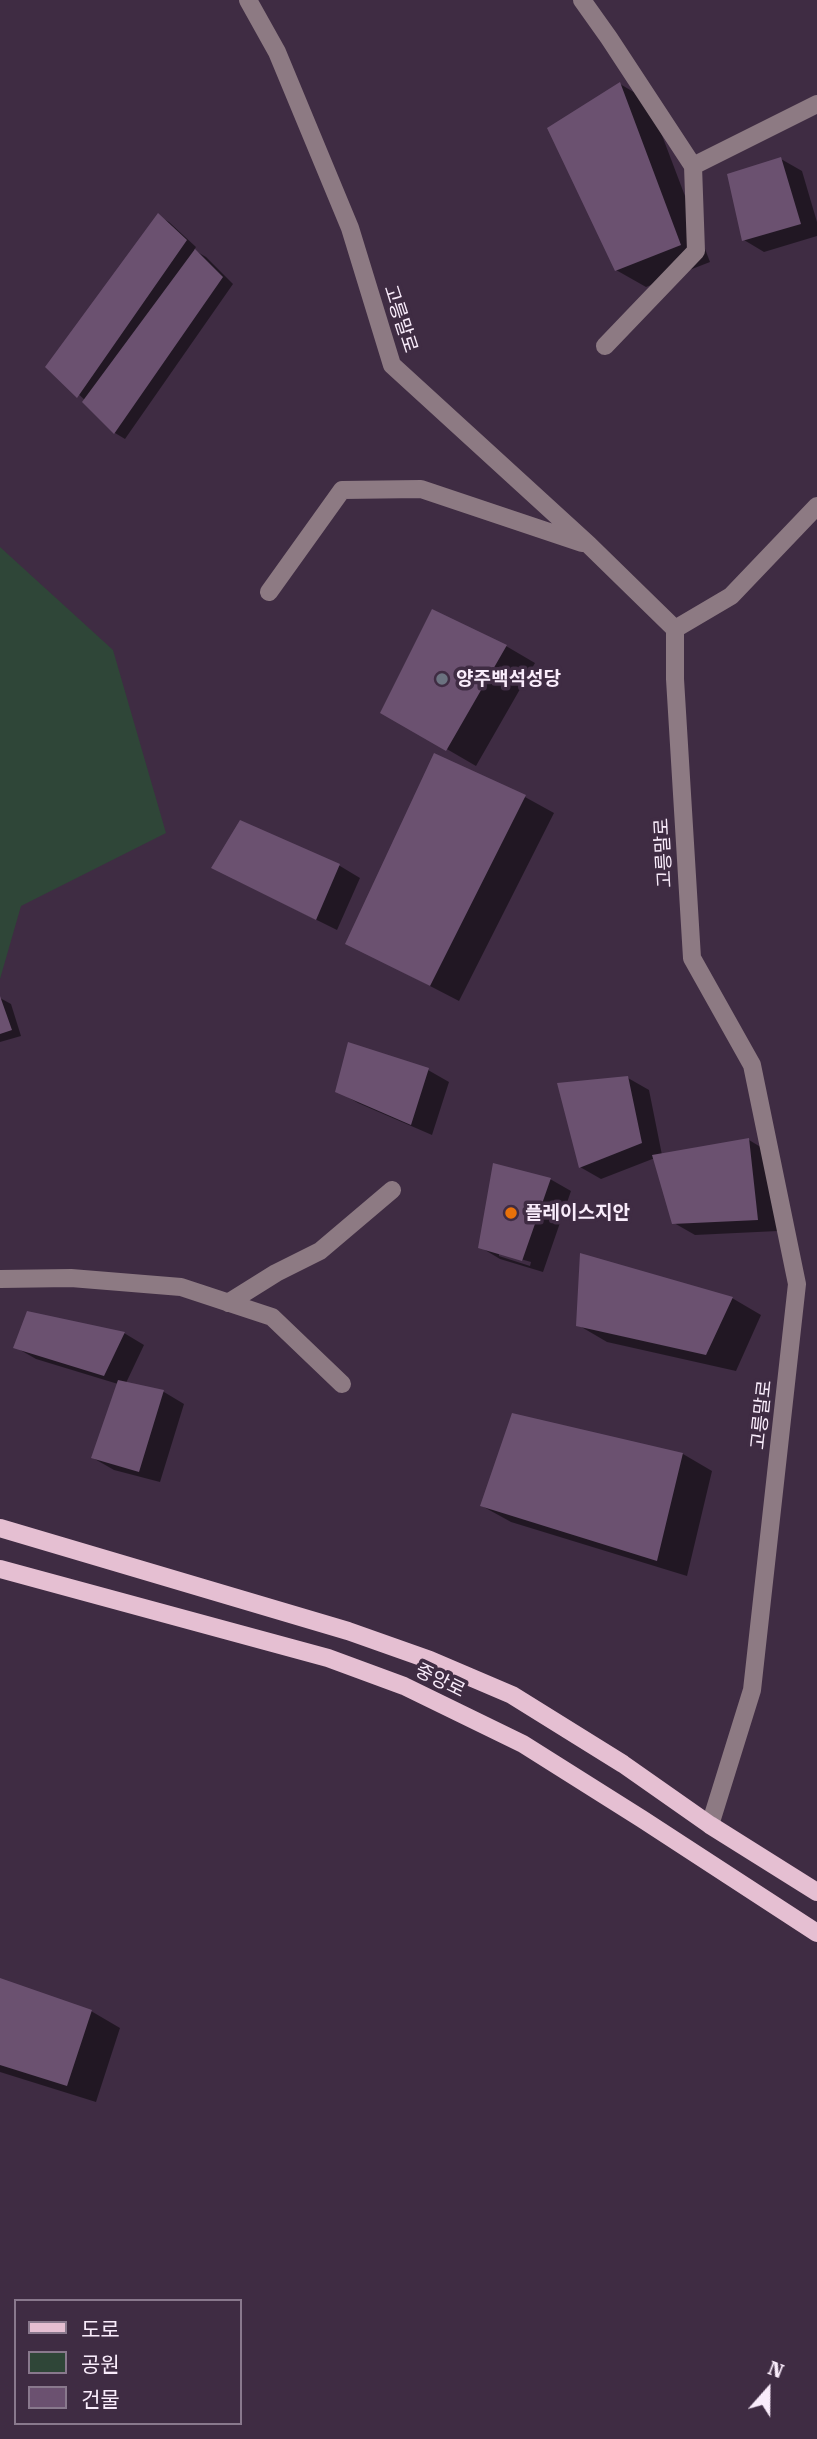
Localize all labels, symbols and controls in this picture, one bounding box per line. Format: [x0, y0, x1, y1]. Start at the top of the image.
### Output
street label: 고릉말로 [378, 282, 422, 356]
place label: 양주백석성당 [456, 668, 561, 690]
marker: 양주백석성당 [434, 671, 450, 687]
street label: 고릉말로 [651, 817, 677, 889]
place label: 플레이스지안 [525, 1202, 630, 1224]
marker: 플레이스지안 [503, 1205, 519, 1221]
street label: 고릉말로 [747, 1379, 777, 1451]
street label: 중앙로 [411, 1659, 469, 1703]
legend [14, 2299, 242, 2425]
text: 도로 [81, 2318, 120, 2342]
text: 공원 [81, 2353, 120, 2377]
north arrow [733, 2355, 803, 2425]
text: N [765, 2357, 787, 2383]
text: 건물 [81, 2388, 120, 2412]

